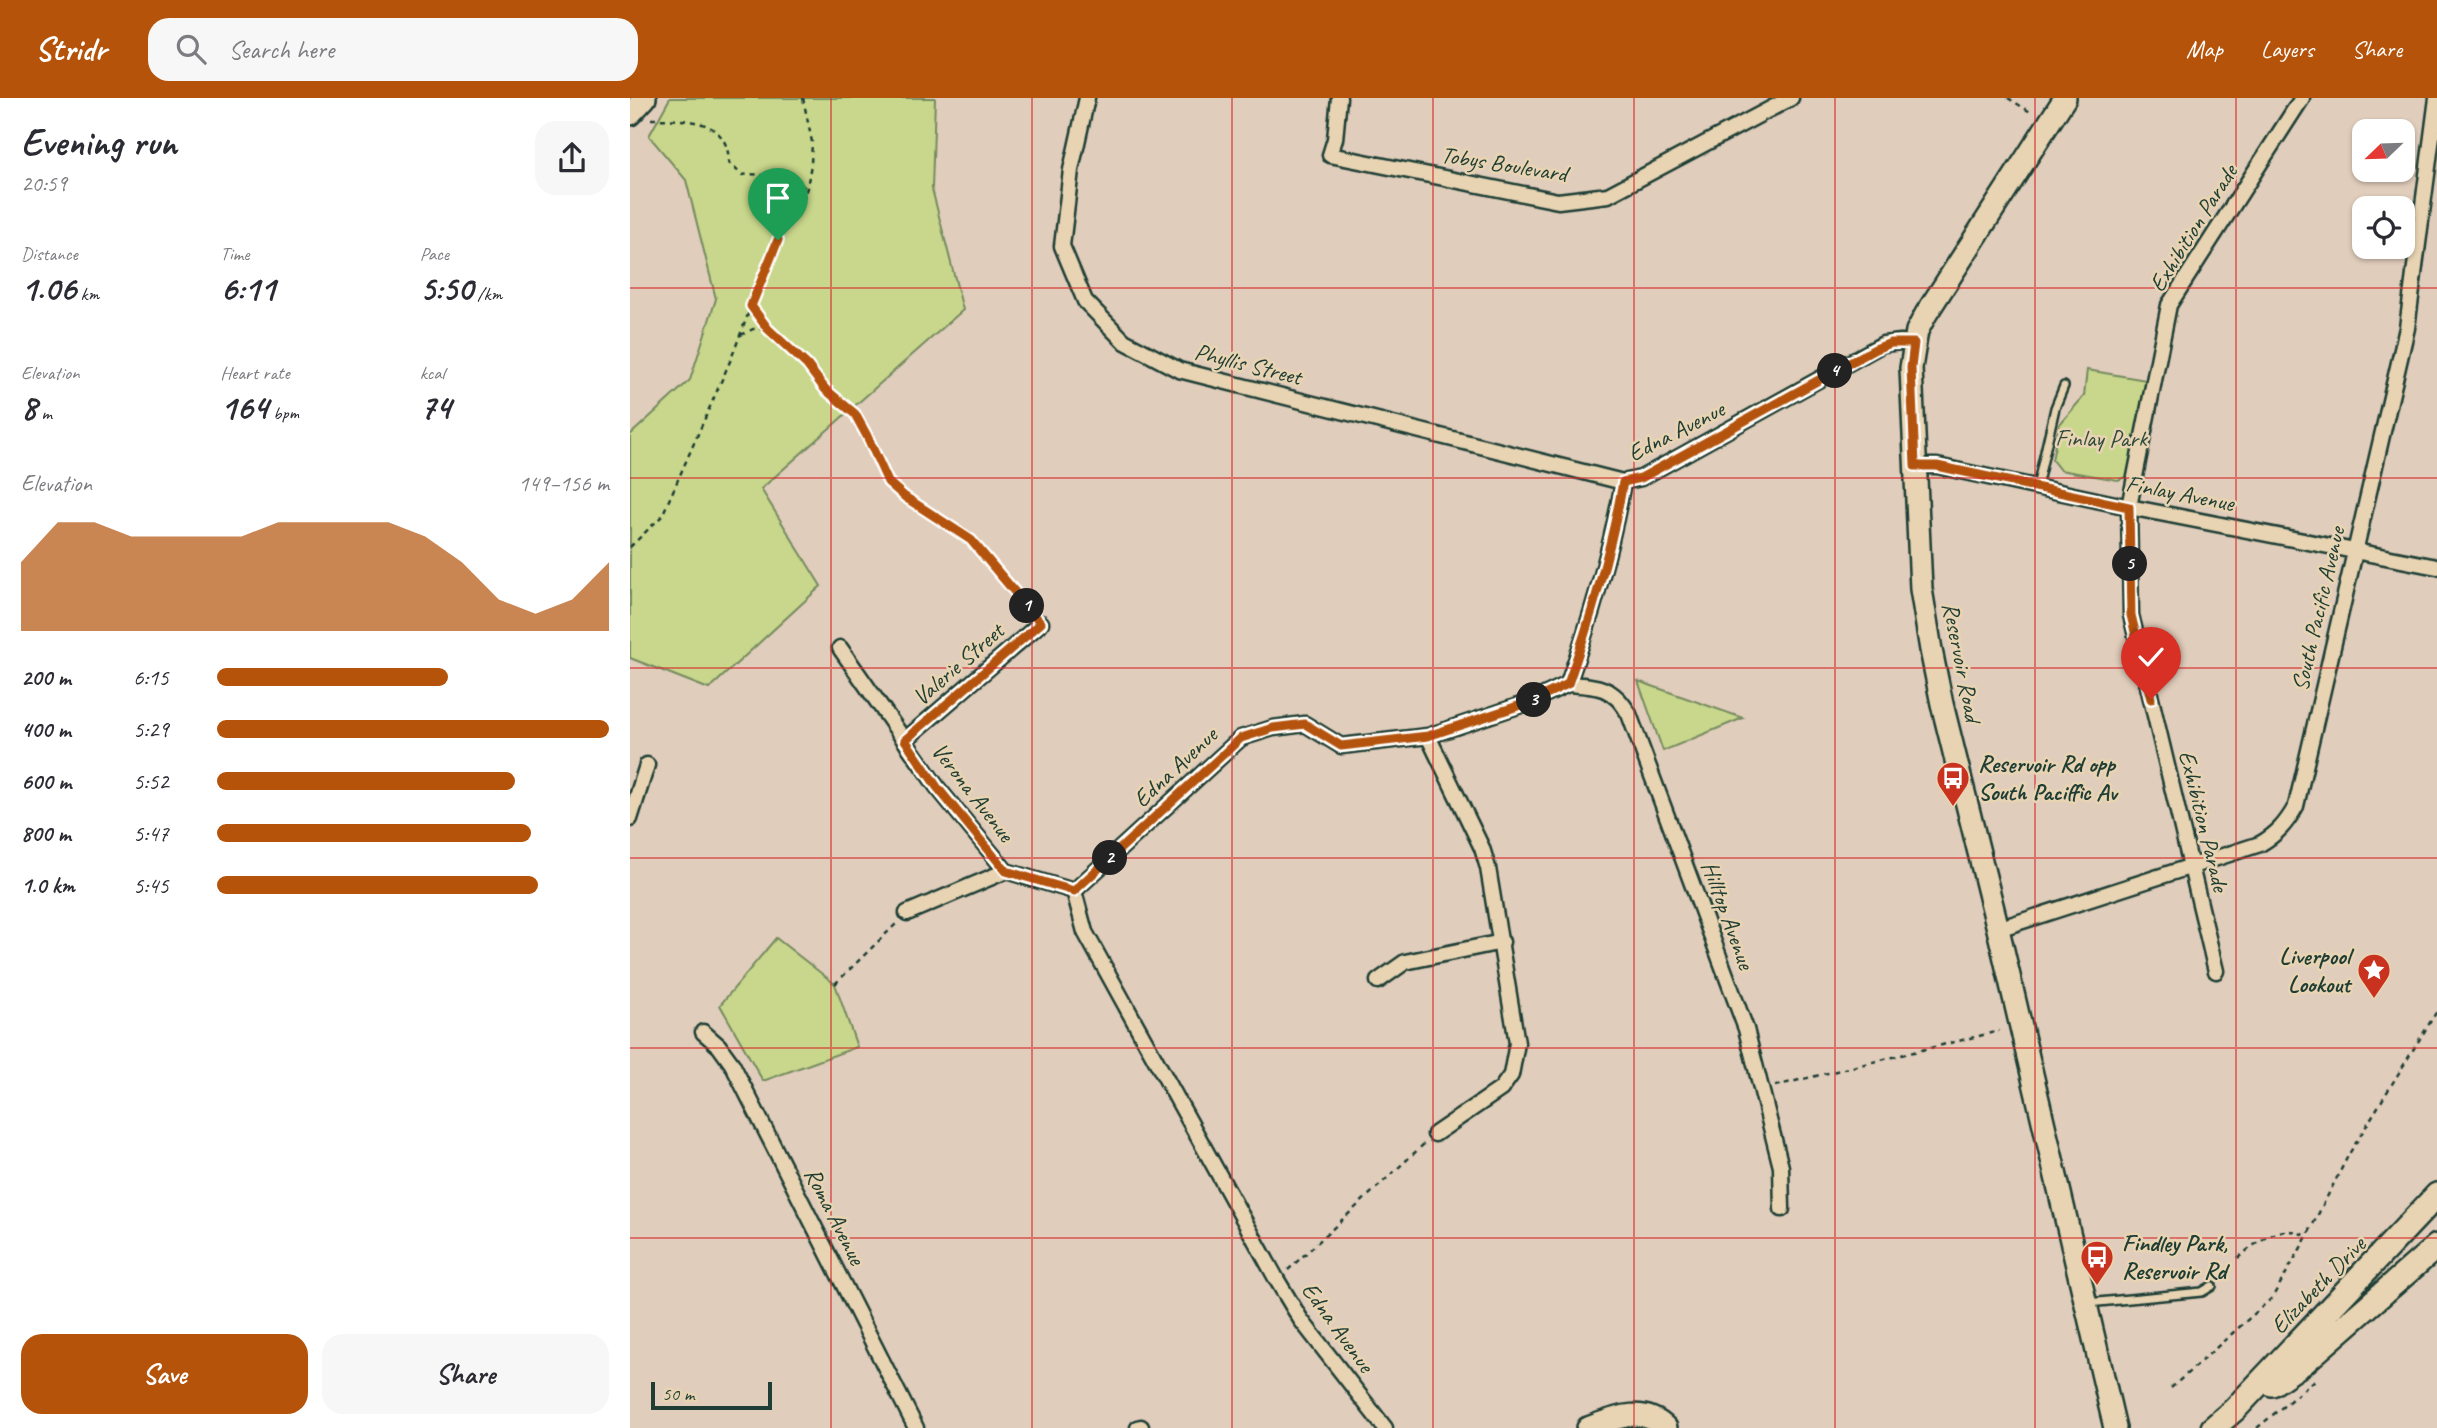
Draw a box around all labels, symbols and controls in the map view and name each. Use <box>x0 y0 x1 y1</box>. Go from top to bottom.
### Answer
search box <box>148 18 638 81</box>
text: Stridr <box>35 28 106 70</box>
icon: search <box>172 30 210 68</box>
text: Search here <box>228 33 334 66</box>
text: Map <box>2186 34 2223 64</box>
text: Layers <box>2261 34 2314 64</box>
text: Share <box>2352 34 2402 64</box>
text: Evening run <box>21 119 177 166</box>
north arrow <box>2352 119 2415 182</box>
map controls <box>2352 119 2415 259</box>
button: share <box>535 121 609 195</box>
street label: Tobys Boulevard <box>1439 139 1573 189</box>
street label: Exhibition Parade <box>2142 157 2245 297</box>
pin <box>748 168 808 240</box>
text: 20:59 <box>21 169 67 198</box>
icon: arrive <box>759 179 797 217</box>
button: locate <box>2352 196 2415 259</box>
text: Distance <box>21 242 78 266</box>
text: Time <box>220 242 249 266</box>
text: Pace <box>420 242 449 266</box>
text: 1.06 <box>21 266 76 311</box>
text: 6:11 <box>220 266 275 311</box>
text: 5:50 <box>420 266 473 311</box>
text: km <box>76 282 99 306</box>
text: /km <box>473 282 502 306</box>
street label: Phyllis Street <box>1191 336 1307 392</box>
pin: 4 <box>1818 354 1852 388</box>
text: 4 <box>1830 358 1839 382</box>
text: Elevation <box>21 361 79 385</box>
text: Heart rate <box>220 361 290 385</box>
text: kcal <box>420 361 445 385</box>
text: 8 <box>21 385 37 430</box>
text: 164 <box>220 385 268 430</box>
text: 74 <box>420 385 451 430</box>
street label: Edna Avenue <box>1623 393 1731 468</box>
text: m <box>37 401 52 425</box>
text: bpm <box>268 401 299 425</box>
park label: Finlay Park <box>2055 423 2149 453</box>
street label: Finlay Avenue <box>2124 468 2239 519</box>
text: Elevation <box>21 469 92 498</box>
text: 149–156 m <box>518 469 609 498</box>
street label: South Pacific Avenue <box>2285 522 2352 694</box>
pin: 5 <box>2112 546 2148 582</box>
text: 5 <box>2125 551 2134 575</box>
pin: 1 <box>1010 588 1044 624</box>
text: 1 <box>1022 593 1031 617</box>
street label: Reservoir Road <box>1936 600 1989 728</box>
street label: Valerie Street <box>906 615 1011 712</box>
pin <box>2121 627 2181 699</box>
icon: check <box>2132 638 2170 676</box>
text: 200 m <box>21 663 71 692</box>
text: 6:15 <box>133 663 169 692</box>
pin: 3 <box>1516 682 1552 718</box>
text: 3 <box>1529 687 1538 711</box>
text: 400 m <box>21 715 71 744</box>
text: 5:29 <box>133 715 169 744</box>
street label: Edna Avenue <box>1127 719 1225 814</box>
street label: Verona Avenue <box>925 736 1022 849</box>
street label: Exhibition Parade <box>2172 747 2237 897</box>
place label: Reservoir Rd opp South Paciffic Av <box>1978 749 2119 807</box>
bus stop icon: Reservoir Rd opp South Paciffic Av <box>1934 759 1972 808</box>
text: 600 m <box>21 767 71 796</box>
text: 5:52 <box>133 767 169 796</box>
text: 800 m <box>21 819 71 848</box>
text: 5:47 <box>133 819 169 848</box>
pin: 2 <box>1092 840 1128 876</box>
text: 2 <box>1105 845 1114 869</box>
street label: Hilltop Avenue <box>1695 857 1762 975</box>
text: 1.0 km <box>21 871 75 900</box>
text: 5:45 <box>133 871 169 900</box>
place label: Liverpool Lookout <box>2279 941 2355 999</box>
place icon: Liverpool Lookout <box>2355 951 2393 1000</box>
street label: Roma Avenue <box>798 1162 873 1272</box>
place label: Findley Park, Reservoir Rd <box>2122 1228 2230 1286</box>
street label: Elizabeth Drive <box>2264 1228 2373 1340</box>
bus stop icon: Findley Park, Reservoir Rd <box>2078 1238 2116 1287</box>
street label: Edna Avenue <box>1295 1276 1382 1380</box>
button: Save <box>21 1334 308 1414</box>
button: Share <box>322 1334 609 1414</box>
scale bar <box>651 1379 772 1411</box>
text: 50 m <box>662 1382 694 1406</box>

